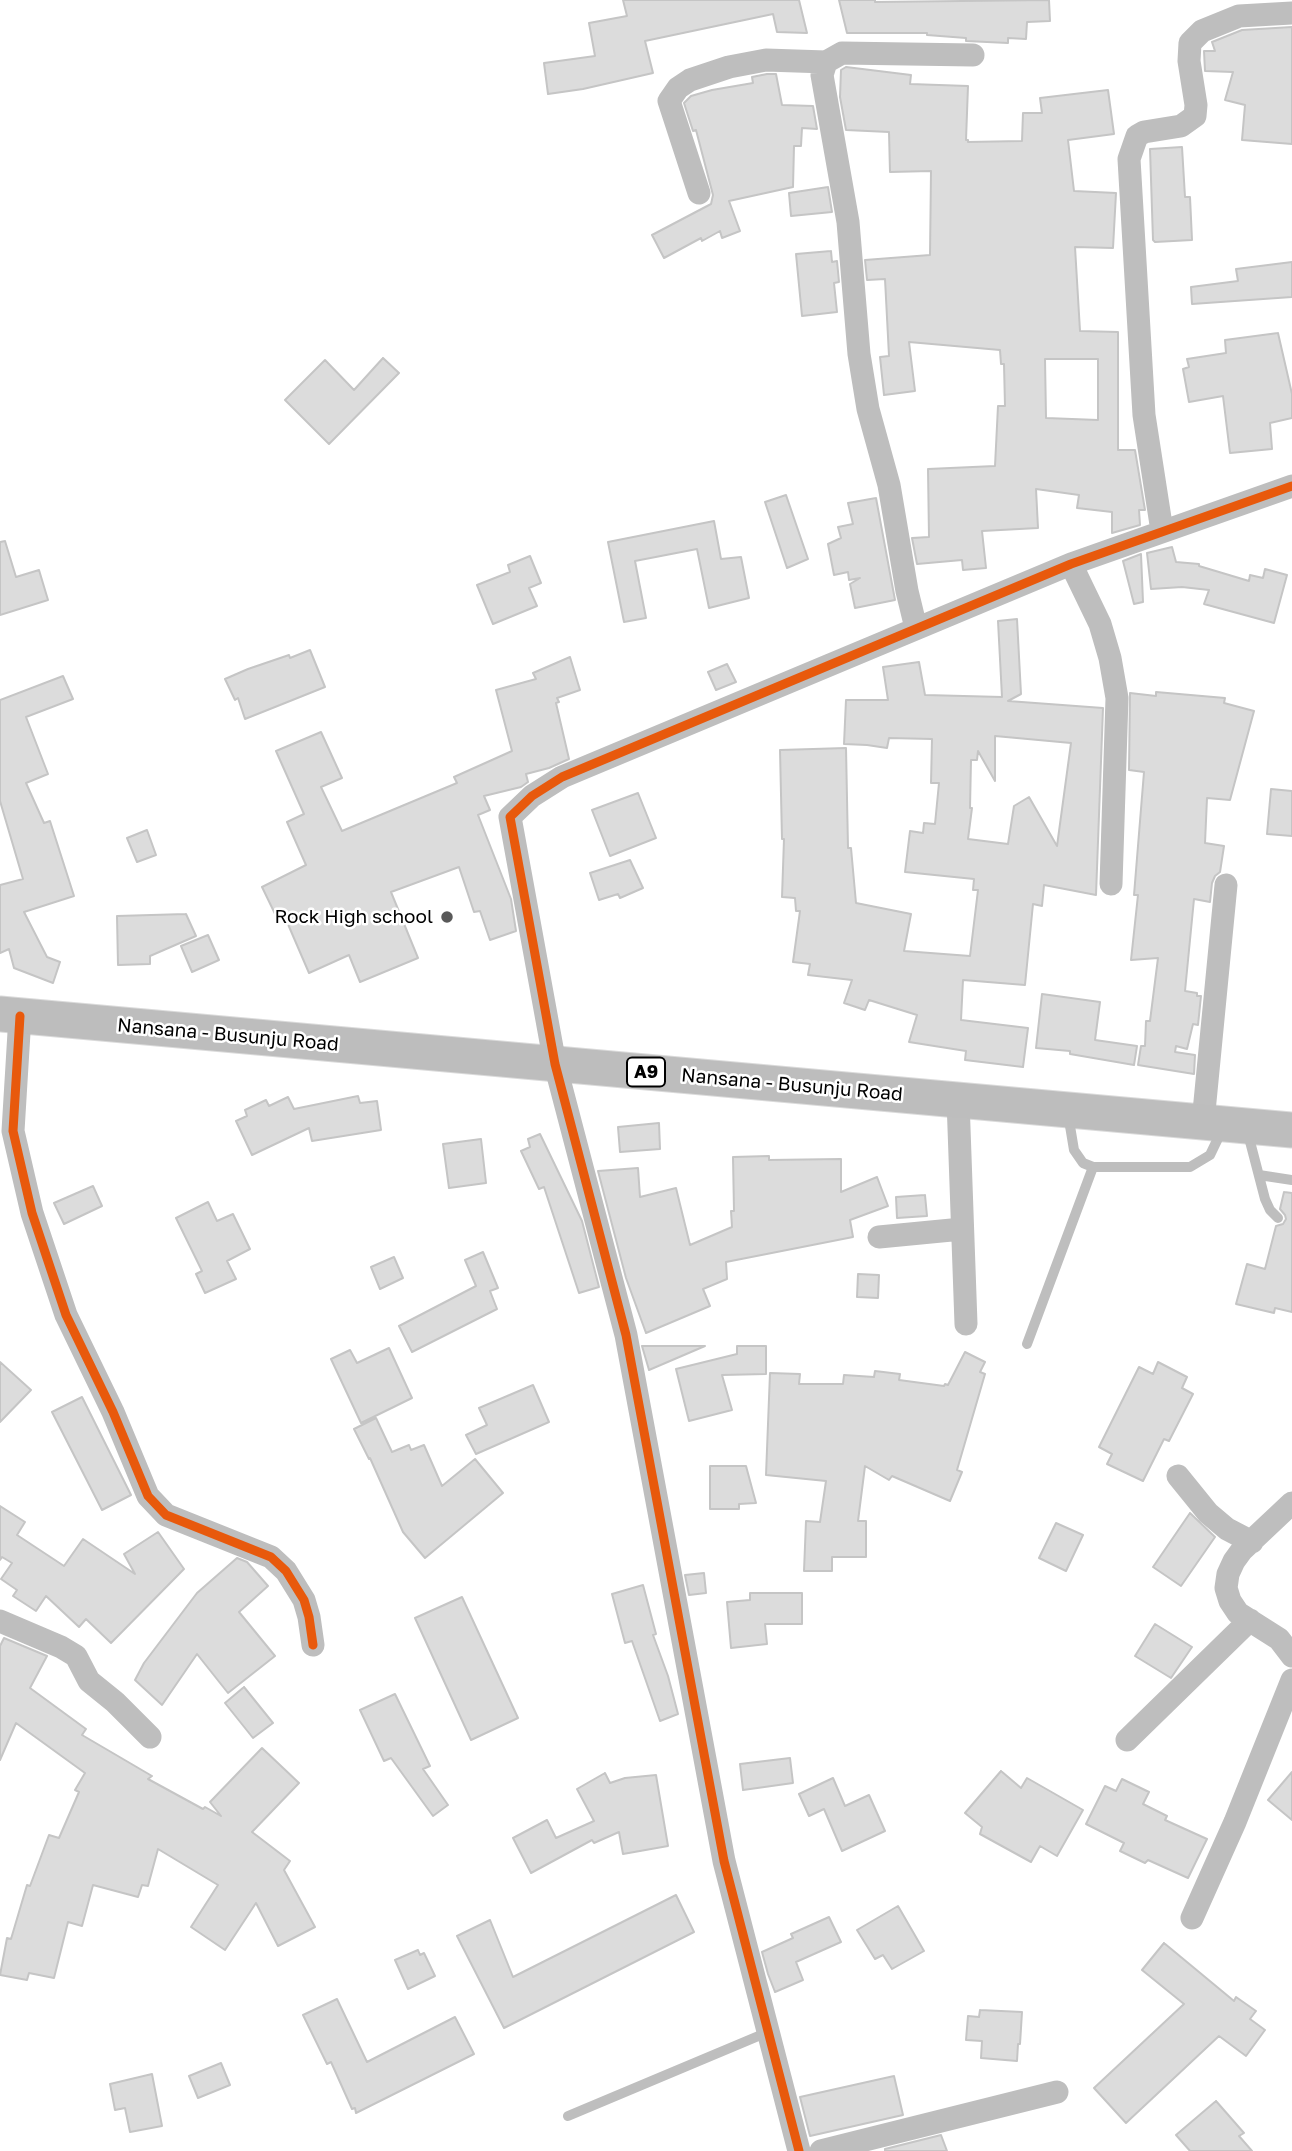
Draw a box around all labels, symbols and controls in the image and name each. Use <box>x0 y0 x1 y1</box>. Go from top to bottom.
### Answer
place label: Rock High school <box>274 906 433 928</box>
marker: Rock High school <box>439 909 455 925</box>
street label: Nansana - Busunju Road <box>116 1014 340 1056</box>
road number: A9 <box>627 1058 665 1086</box>
street label: Nansana - Busunju Road <box>680 1064 904 1106</box>

